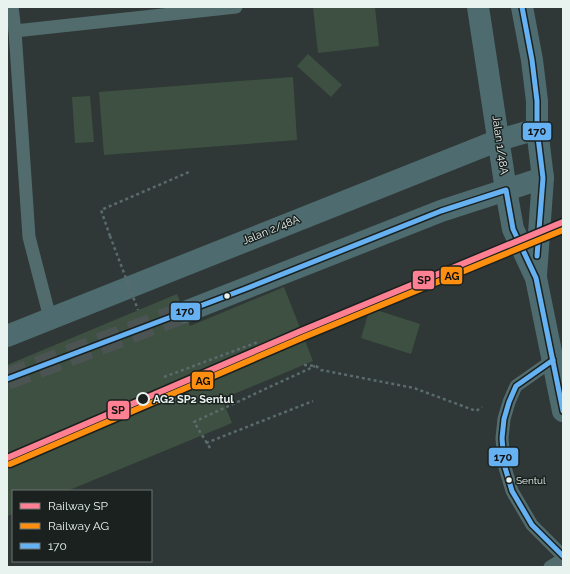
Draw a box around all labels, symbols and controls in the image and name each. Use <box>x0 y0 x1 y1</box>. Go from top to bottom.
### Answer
street label: Jalan 1/48A <box>489 115 511 176</box>
line badge: 170 <box>522 122 552 141</box>
text: 170 <box>528 125 546 138</box>
street label: Jalan 2/48A <box>240 212 302 247</box>
line badge: AG <box>440 266 463 285</box>
line badge: SP <box>412 270 435 290</box>
text: AG <box>444 270 460 283</box>
text: SP <box>417 274 431 287</box>
unlabelled marker <box>222 291 232 301</box>
line badge: 170 <box>170 302 201 321</box>
text: 170 <box>176 305 194 318</box>
line badge: AG <box>191 371 214 390</box>
text: AG <box>195 375 211 388</box>
marker: AG2 SP2 Sentul <box>136 392 150 406</box>
place label: AG2 SP2 Sentul <box>153 393 234 406</box>
line badge: SP <box>107 400 130 420</box>
text: SP <box>111 404 125 417</box>
line badge: 170 <box>488 447 519 467</box>
text: 170 <box>494 451 512 464</box>
marker: Sentul <box>504 475 514 485</box>
place label: Sentul <box>516 475 546 486</box>
legend <box>12 490 152 562</box>
text: Railway SP <box>48 499 108 513</box>
text: Railway AG <box>48 519 109 533</box>
text: 170 <box>48 539 67 553</box>

